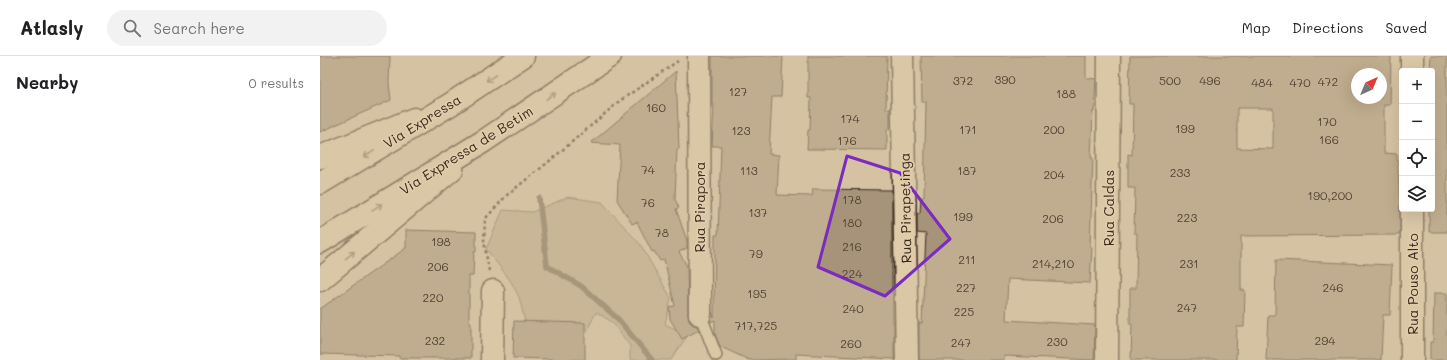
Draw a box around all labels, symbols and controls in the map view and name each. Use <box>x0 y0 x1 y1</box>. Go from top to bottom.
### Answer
search box <box>107 10 387 46</box>
text: Atlasly <box>20 15 83 40</box>
icon: search <box>121 17 143 39</box>
text: Search here <box>153 18 245 38</box>
text: Map <box>1242 18 1270 37</box>
text: Directions <box>1292 18 1363 37</box>
text: Saved <box>1385 18 1427 37</box>
north arrow <box>1351 68 1387 104</box>
map controls <box>1399 68 1435 212</box>
button: + <box>1399 68 1435 104</box>
text: Nearby <box>16 71 78 93</box>
house number: 390 <box>994 71 1016 87</box>
house number: 372 <box>953 72 973 88</box>
house number: 500 <box>1159 72 1181 88</box>
house number: 496 <box>1199 72 1221 88</box>
one-way arrow <box>485 73 496 82</box>
house number: 472 <box>1318 73 1338 89</box>
text: 0 results <box>249 74 304 91</box>
house number: 484 <box>1251 74 1273 90</box>
house number: 470 <box>1289 74 1311 90</box>
house number: 127 <box>729 83 748 99</box>
house number: 188 <box>1056 85 1076 101</box>
street label: Via Expressa <box>380 90 464 152</box>
one-way arrow <box>545 92 556 100</box>
house number: 160 <box>646 99 667 115</box>
street label: Via Expressa de Betim <box>396 101 536 199</box>
button: − <box>1399 104 1435 140</box>
house number: 174 <box>840 110 860 126</box>
house number: 170 <box>1317 113 1337 129</box>
house number: 199 <box>1175 120 1195 136</box>
house number: 171 <box>959 121 977 137</box>
house number: 200 <box>1043 121 1065 137</box>
house number: 123 <box>731 122 751 138</box>
house number: 166 <box>1319 131 1339 147</box>
house number: 176 <box>837 132 857 148</box>
button: locate <box>1399 140 1435 176</box>
one-way arrow <box>363 150 375 158</box>
street label: Rua Pirapetinga <box>895 152 915 264</box>
house number: 74 <box>641 161 655 177</box>
street label: Rua Pirapora <box>690 161 709 253</box>
house number: 113 <box>740 162 758 178</box>
house number: 187 <box>957 162 977 178</box>
house number: 233 <box>1170 164 1190 180</box>
house number: 204 <box>1043 166 1065 182</box>
street label: Rua Caldas <box>1099 170 1118 246</box>
button: layers <box>1399 176 1435 212</box>
house number: 190,200 <box>1308 187 1353 203</box>
house number: 178 <box>842 191 862 207</box>
house number: 76 <box>641 194 655 210</box>
one-way arrow <box>371 202 383 210</box>
house number: 137 <box>748 204 768 220</box>
house number: 199 <box>953 208 973 224</box>
house number: 223 <box>1177 209 1197 225</box>
house number: 206 <box>1042 210 1064 226</box>
house number: 180 <box>842 214 863 230</box>
house number: 78 <box>655 224 669 240</box>
house number: 198 <box>431 233 451 249</box>
street label: Rua Pouso Alto <box>1403 233 1422 335</box>
house number: 216 <box>842 238 862 254</box>
house number: 79 <box>749 245 763 261</box>
one-way arrow <box>344 251 355 260</box>
house number: 211 <box>958 251 976 267</box>
house number: 214,210 <box>1032 255 1075 271</box>
house number: 231 <box>1179 255 1199 271</box>
house number: 206 <box>427 258 449 274</box>
house number: 224 <box>842 265 862 281</box>
house number: 227 <box>956 279 976 295</box>
house number: 246 <box>1323 279 1343 295</box>
house number: 195 <box>747 285 767 301</box>
house number: 220 <box>423 289 444 305</box>
house number: 247 <box>1177 299 1198 315</box>
house number: 240 <box>842 300 864 316</box>
house number: 225 <box>954 303 974 319</box>
house number: 717,725 <box>735 317 777 333</box>
house number: 232 <box>425 332 445 348</box>
house number: 294 <box>1315 332 1335 348</box>
house number: 230 <box>1046 333 1068 349</box>
house number: 247 <box>951 334 972 350</box>
house number: 260 <box>840 335 862 351</box>

